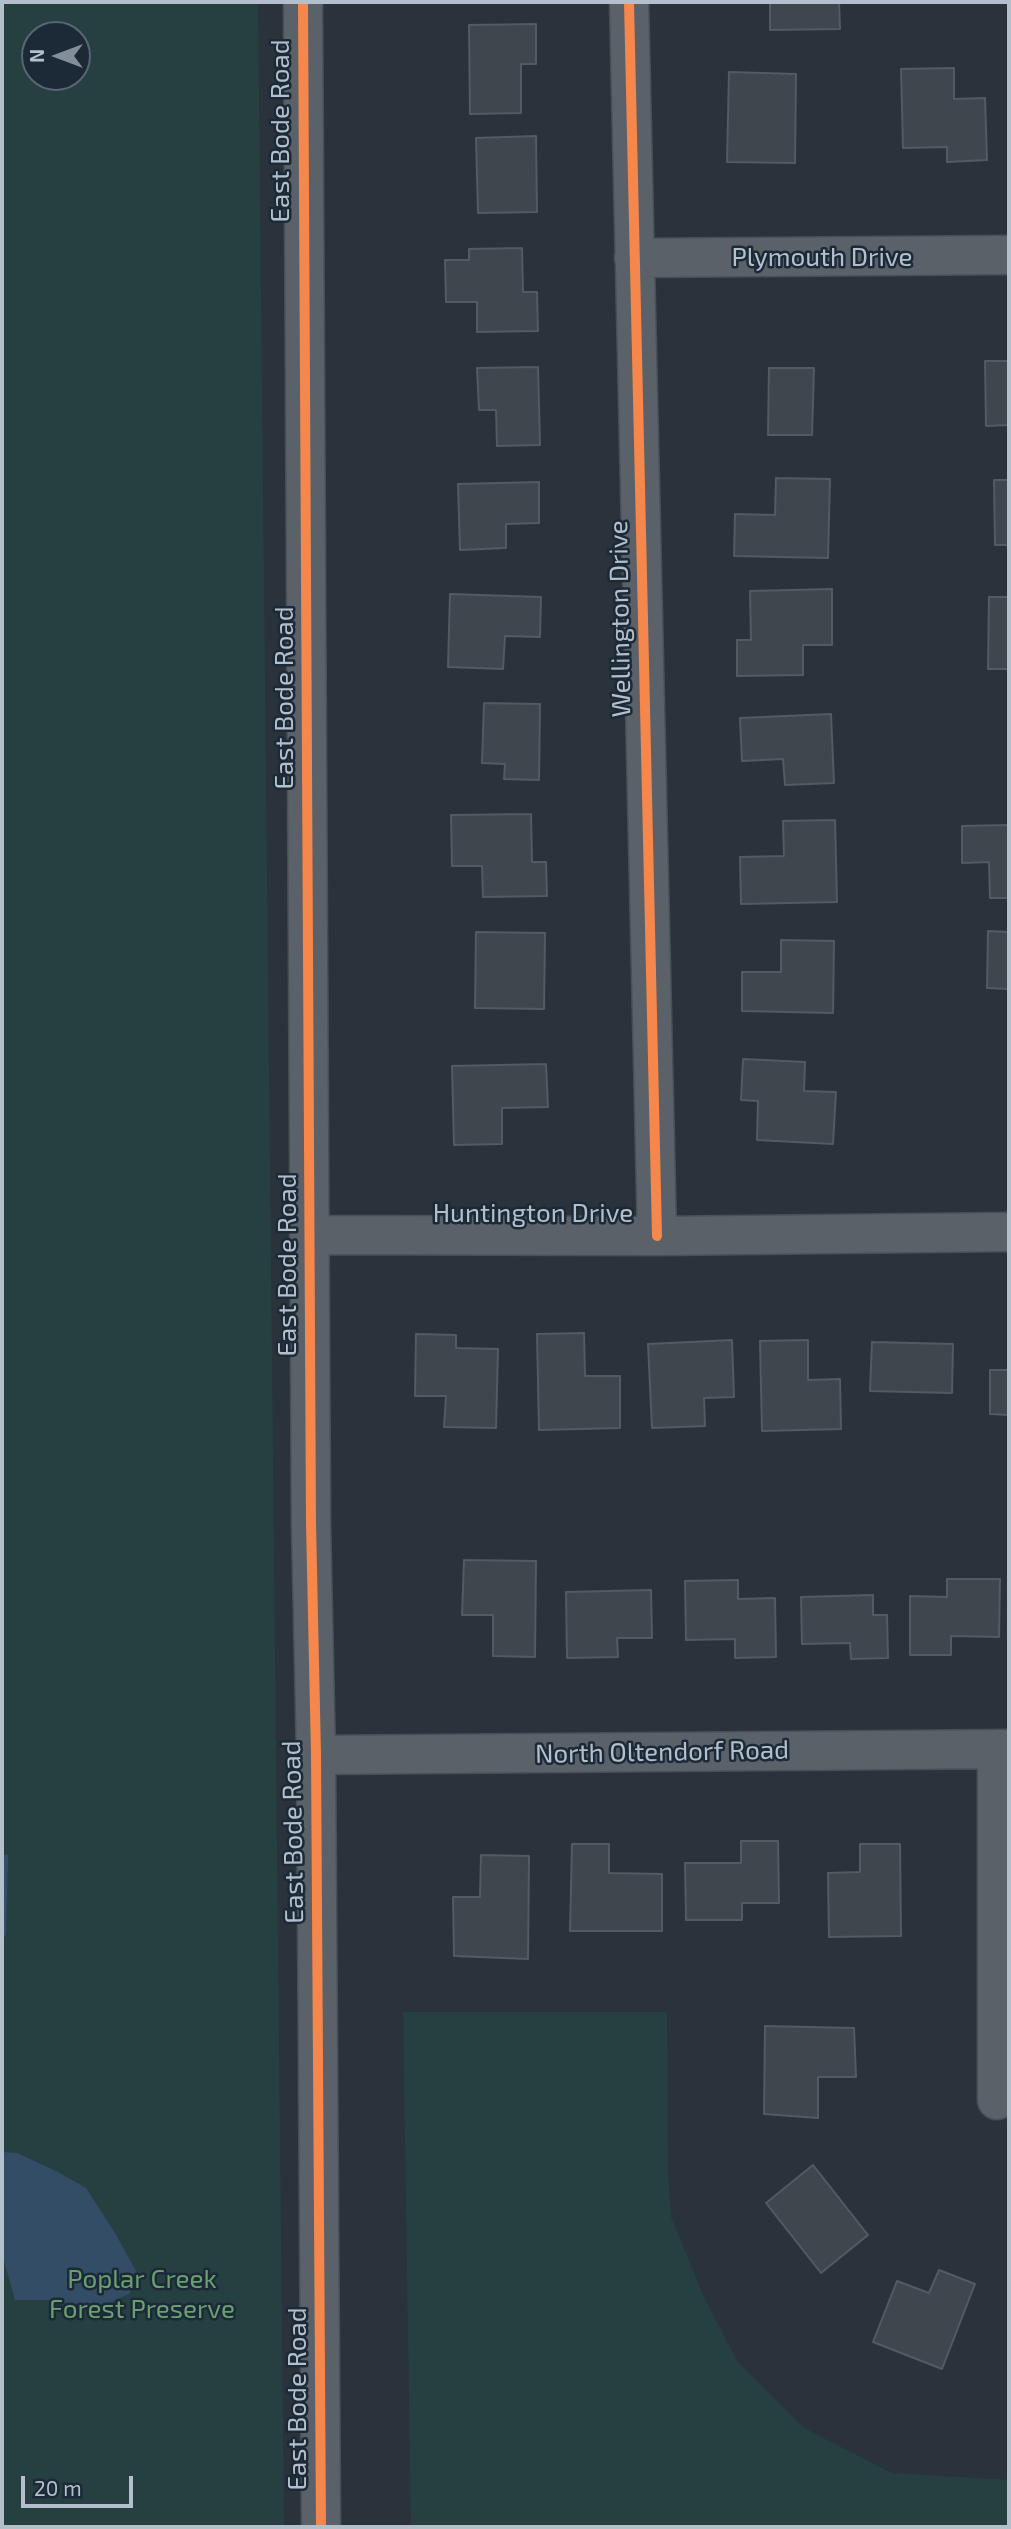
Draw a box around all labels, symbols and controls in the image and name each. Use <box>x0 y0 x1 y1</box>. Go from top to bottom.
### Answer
north arrow <box>21 21 91 91</box>
street label: East Bode Road <box>264 39 296 223</box>
text: N <box>25 49 48 63</box>
street label: Plymouth Drive <box>731 241 913 273</box>
street label: Wellington Drive <box>603 520 637 718</box>
street label: East Bode Road <box>268 606 300 790</box>
street label: East Bode Road <box>271 1173 303 1357</box>
street label: Huntington Drive <box>433 1197 633 1229</box>
street label: North Oltendorf Road <box>535 1734 789 1770</box>
street label: East Bode Road <box>276 1740 310 1924</box>
park label: Poplar Creek Forest Preserve <box>49 2263 235 2324</box>
street label: East Bode Road <box>281 2307 313 2491</box>
scale bar <box>24 2462 136 2506</box>
text: 20 m <box>34 2475 82 2500</box>

